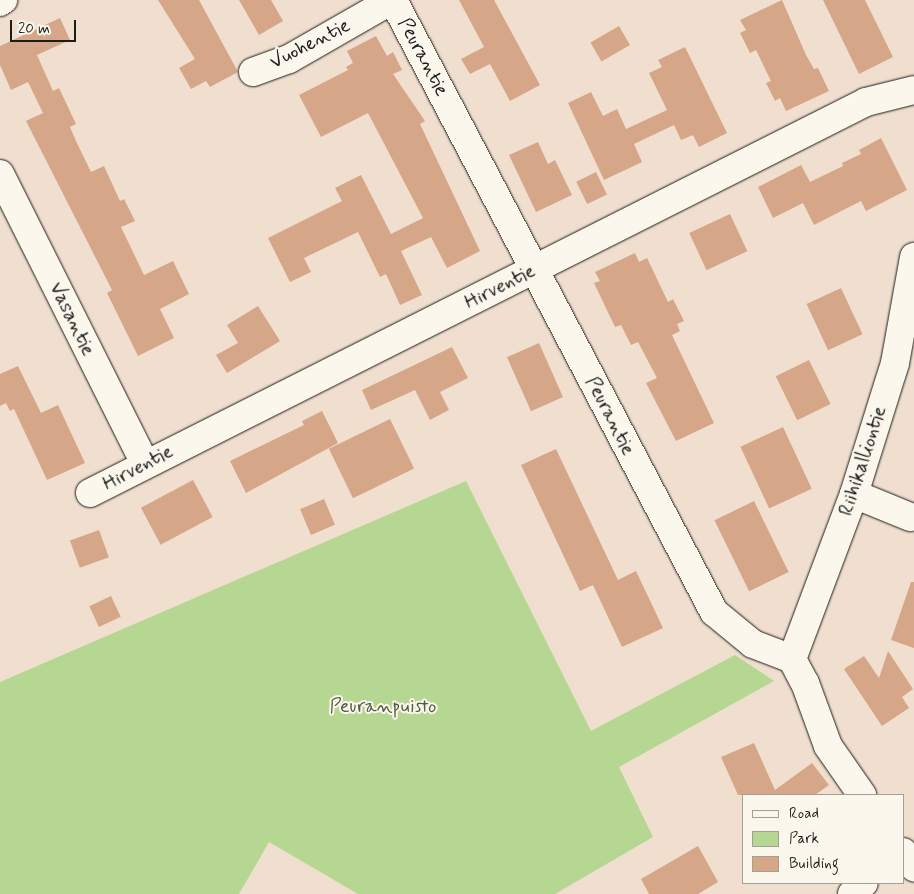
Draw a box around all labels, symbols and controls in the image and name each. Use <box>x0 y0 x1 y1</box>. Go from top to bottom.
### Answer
scale bar <box>12 10 79 42</box>
street label: Vuohentie <box>266 14 354 74</box>
street label: Peurantie <box>392 14 454 100</box>
text: 20 m <box>18 19 50 39</box>
street label: Hirventie <box>461 259 539 315</box>
street label: Vasantie <box>44 278 100 360</box>
street label: Peurantie <box>580 373 640 459</box>
street label: Riihikalliontie <box>834 403 892 519</box>
street label: Hirventie <box>99 440 177 496</box>
park label: Peuranpuisto <box>330 694 436 718</box>
legend <box>742 794 904 884</box>
text: Road <box>789 804 819 824</box>
text: Park <box>789 829 819 849</box>
text: Building <box>789 854 839 874</box>

